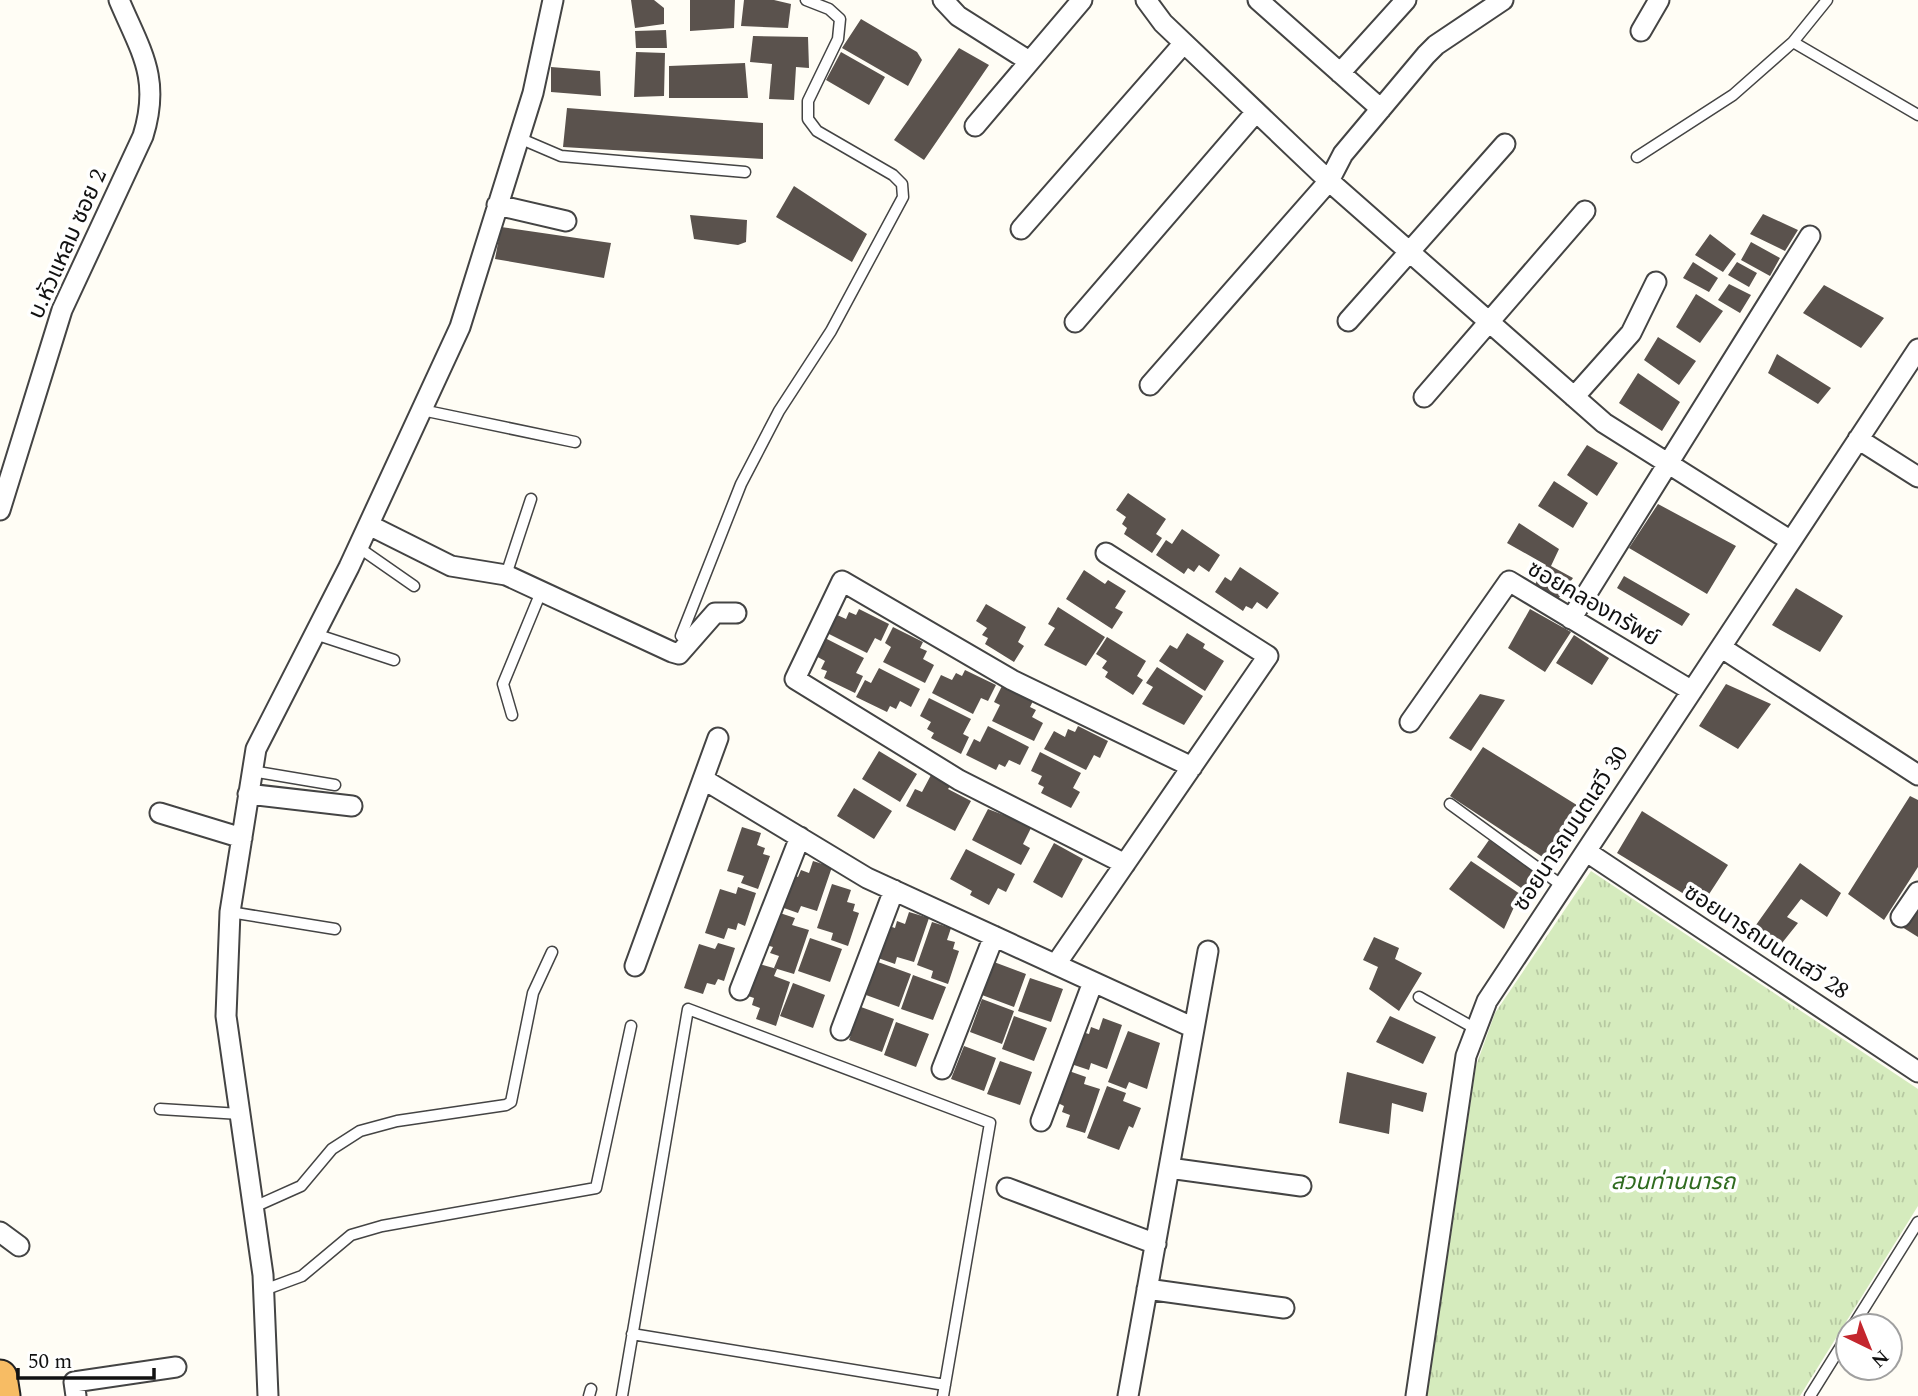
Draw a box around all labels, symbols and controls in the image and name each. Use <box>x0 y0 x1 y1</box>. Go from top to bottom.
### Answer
street label: บ.หัวแหลม ซอย 2 <box>19 163 117 325</box>
street label: ซอยคลองทรัพย์ <box>1520 552 1666 656</box>
street label: ซอยนารถมนตเสวี 30 <box>1504 739 1638 919</box>
street label: ซอยนารถมนตเสวี 28 <box>1676 875 1856 1009</box>
park label: สวนท่านนารถ <box>1611 1165 1736 1200</box>
north arrow <box>1834 1312 1904 1382</box>
scale bar <box>18 1336 154 1380</box>
text: N <box>1864 1342 1895 1374</box>
text: 50 m <box>28 1346 72 1378</box>

